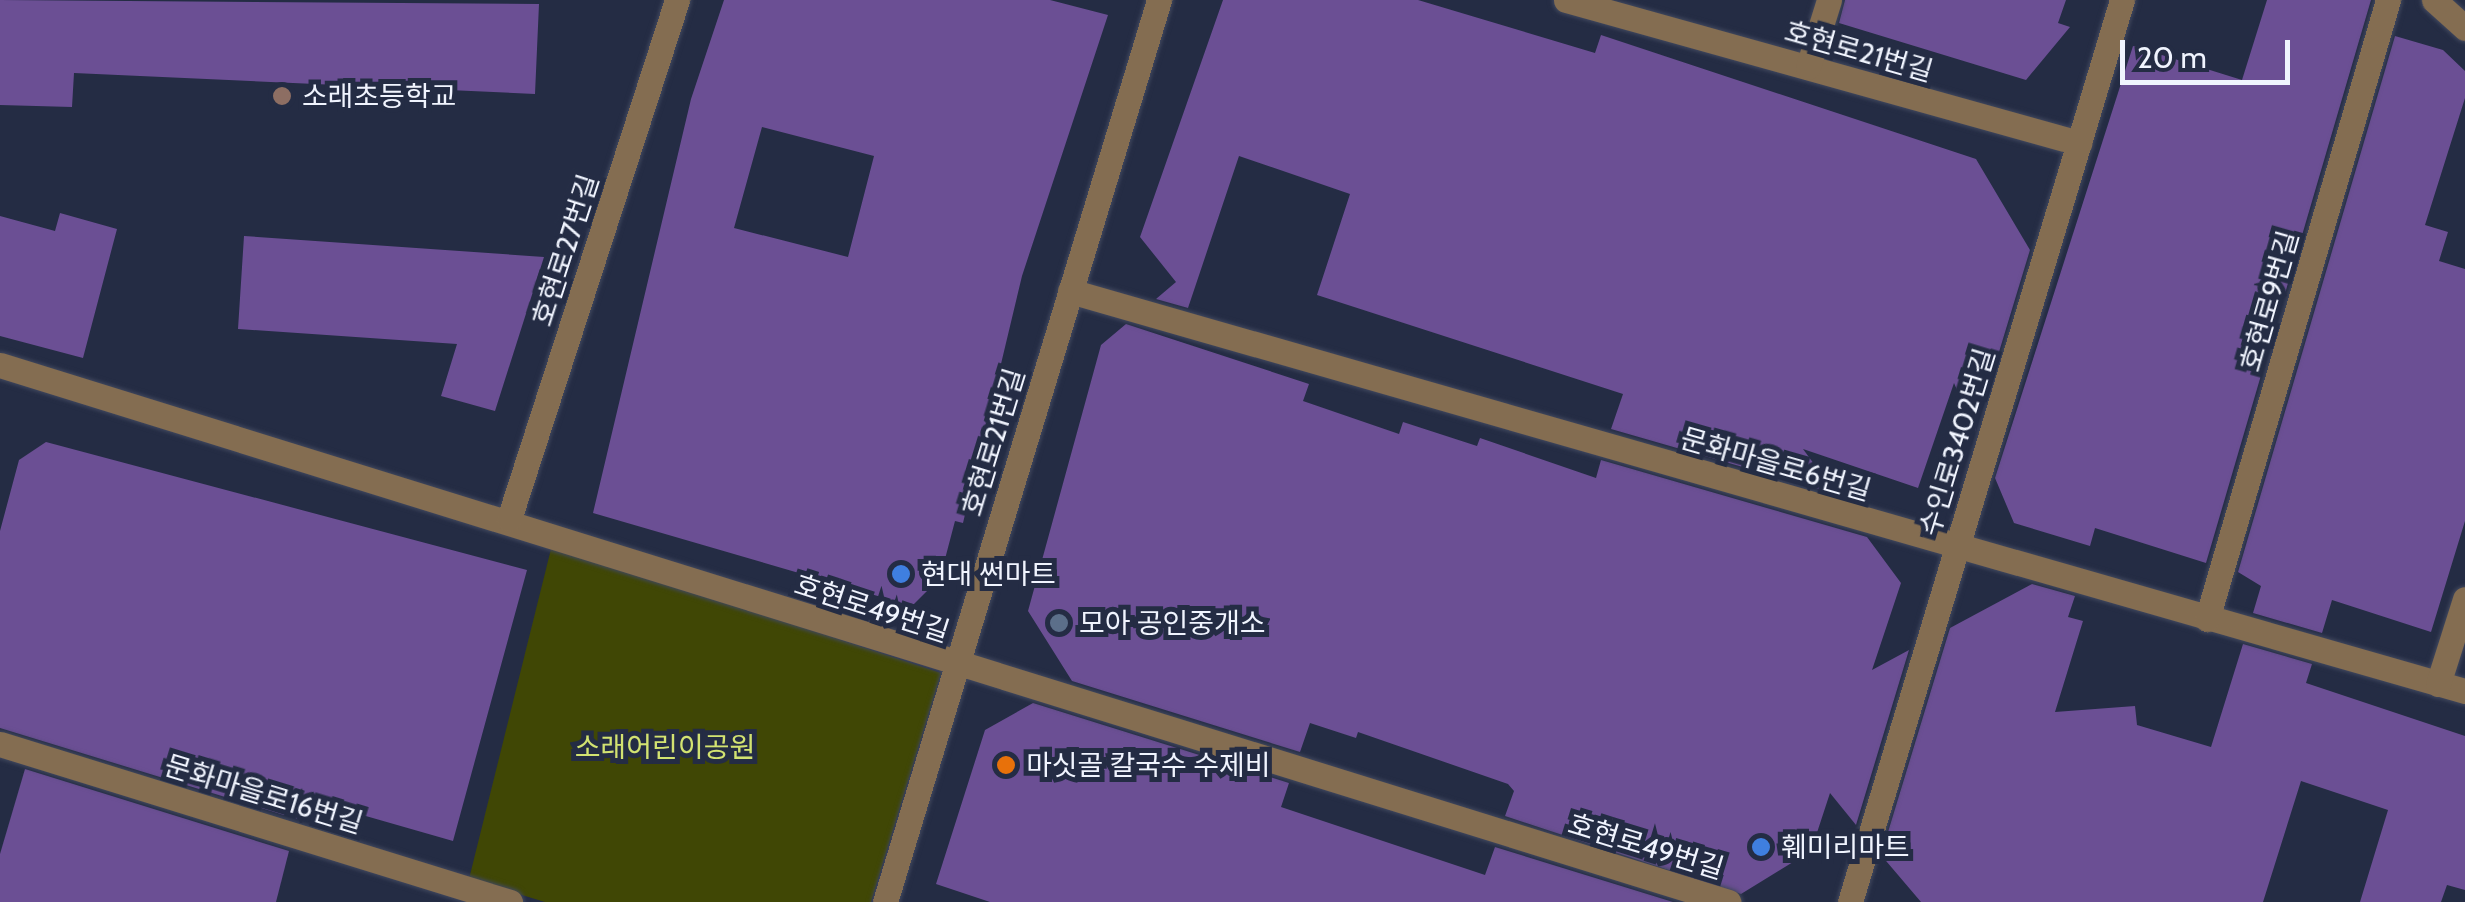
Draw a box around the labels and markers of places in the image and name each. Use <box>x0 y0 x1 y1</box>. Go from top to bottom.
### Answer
place label: 소래초등학교 <box>302 79 457 113</box>
marker: 소래초등학교 <box>271 85 293 107</box>
place label: 현대 썬마트 <box>921 557 1056 591</box>
marker: 현대 썬마트 <box>890 563 912 585</box>
place label: 모아 공인중개소 <box>1079 606 1266 640</box>
marker: 모아 공인중개소 <box>1048 612 1070 634</box>
place label: 마싯골 칼국수 수제비 <box>1026 748 1270 782</box>
marker: 마싯골 칼국수 수제비 <box>995 754 1017 776</box>
place label: 훼미리마트 <box>1781 830 1910 864</box>
marker: 훼미리마트 <box>1750 836 1772 858</box>

